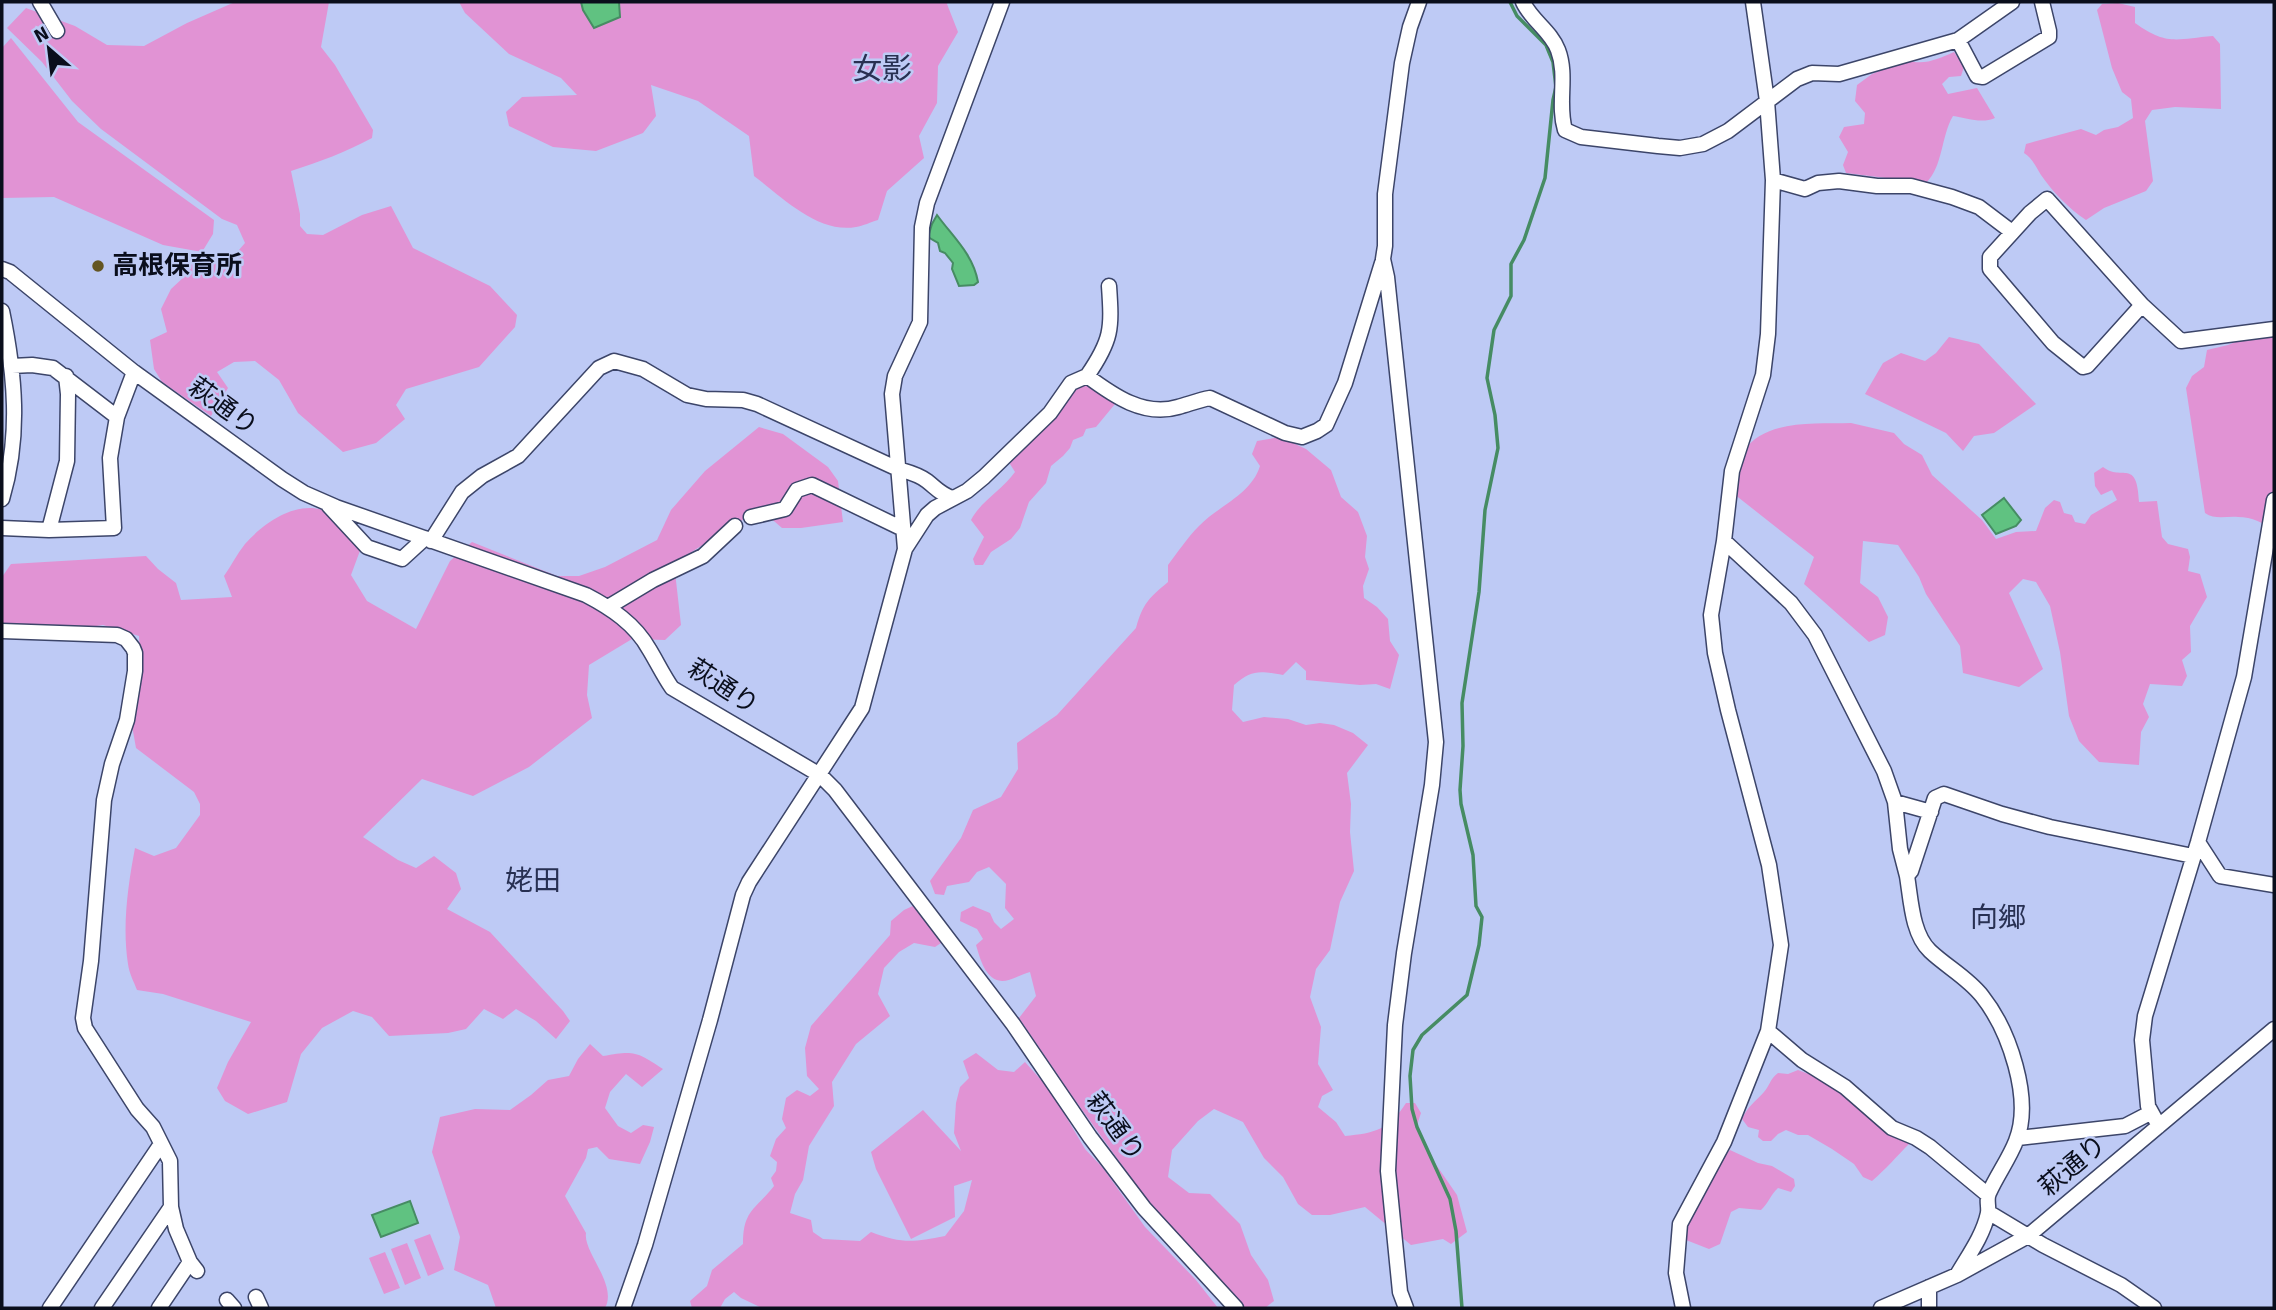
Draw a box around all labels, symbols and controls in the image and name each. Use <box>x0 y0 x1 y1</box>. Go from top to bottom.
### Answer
north arrow <box>14 14 84 84</box>
text: N <box>30 21 53 49</box>
district label: 女影 <box>852 51 912 88</box>
place label: 高根保育所 <box>112 250 242 282</box>
marker: 高根保育所 <box>90 258 106 274</box>
street label: 萩通り <box>182 371 264 443</box>
street label: 萩通り <box>682 652 764 722</box>
district label: 姥田 <box>505 864 561 898</box>
district label: 向郷 <box>1970 901 2026 935</box>
street label: 萩通り <box>1079 1086 1151 1168</box>
street label: 萩通り <box>2033 1129 2113 1203</box>

